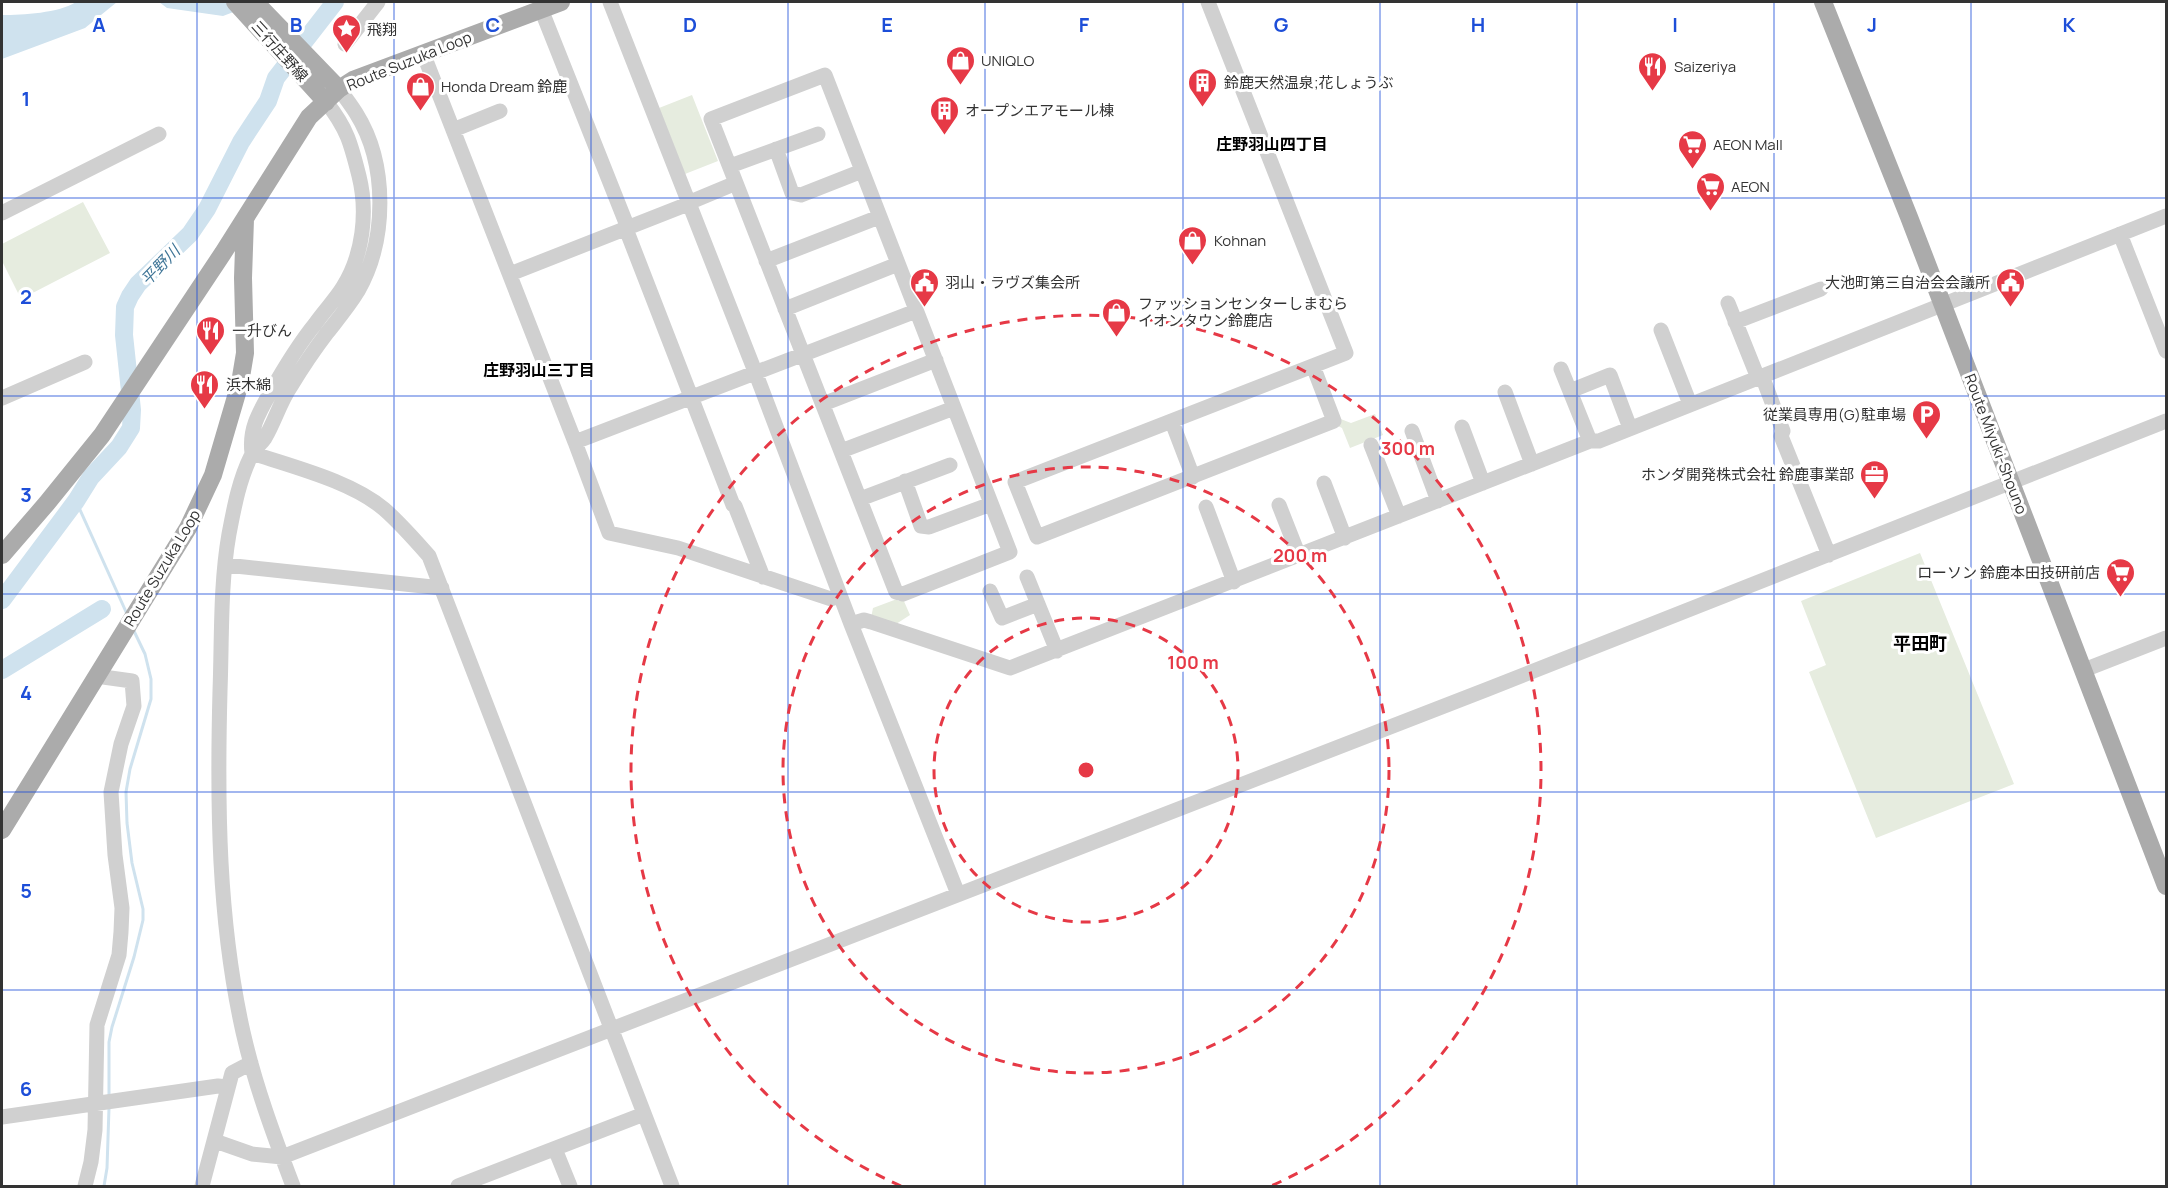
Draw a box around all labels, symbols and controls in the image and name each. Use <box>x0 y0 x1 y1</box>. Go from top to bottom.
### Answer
text: A <box>92 11 106 38</box>
text: B <box>290 11 303 38</box>
text: C <box>486 11 500 38</box>
text: D <box>683 11 697 38</box>
text: E <box>881 11 893 38</box>
text: F <box>1079 11 1090 38</box>
text: G <box>1274 11 1289 38</box>
text: H <box>1471 11 1485 38</box>
text: I <box>1672 11 1678 38</box>
text: J <box>1867 11 1877 38</box>
text: K <box>2063 11 2076 38</box>
place icon: 飛翔 <box>330 13 362 55</box>
street label: 三行庄野線 <box>247 16 313 86</box>
place label: 飛翔 <box>367 19 397 40</box>
street label: Route Suzuka Loop <box>344 26 475 96</box>
shop icon: UNIQLO <box>944 44 976 86</box>
place label: UNIQLO <box>981 50 1035 71</box>
restaurant icon: Saizeriya <box>1637 50 1669 92</box>
place label: Saizeriya <box>1674 56 1736 77</box>
building icon: 鈴鹿天然温泉;花しょうぶ <box>1187 66 1219 108</box>
shop icon: Honda Dream 鈴鹿 <box>404 70 436 112</box>
place label: 鈴鹿天然温泉;花しょうぶ <box>1224 72 1394 93</box>
place label: Honda Dream 鈴鹿 <box>441 76 567 97</box>
text: 1 <box>22 85 30 112</box>
building icon: オープンエアモール棟 <box>928 94 960 136</box>
place label: オープンエアモール棟 <box>965 100 1114 121</box>
supermarket icon: AEON Mall <box>1676 128 1708 170</box>
district label: 庄野羽山四丁目 <box>1216 133 1328 155</box>
place label: AEON Mall <box>1713 134 1783 155</box>
supermarket icon: AEON <box>1694 170 1726 212</box>
place label: AEON <box>1731 176 1770 197</box>
shop icon: Kohnan <box>1177 224 1209 266</box>
place label: Kohnan <box>1214 230 1266 251</box>
water label: 平野川 <box>135 239 186 290</box>
public building icon: 羽山・ラヴズ集会所 <box>908 266 940 308</box>
public building icon: 大池町第三自治会会議所 <box>1995 266 2027 308</box>
place label: 羽山・ラヴズ集会所 <box>945 272 1080 293</box>
place label: 大池町第三自治会会議所 <box>1825 272 1990 293</box>
text: 2 <box>20 283 32 310</box>
place label: ファッションセンターしまむら イオンタウン鈴鹿店 <box>1138 293 1348 331</box>
shop icon: ファッションセンターしまむら イオンタウン鈴鹿店 <box>1101 296 1133 338</box>
restaurant icon: 一升びん <box>195 314 227 356</box>
place label: 一升びん <box>232 320 292 341</box>
district label: 庄野羽山三丁目 <box>483 359 595 381</box>
restaurant icon: 浜木綿 <box>189 368 221 410</box>
street label: Route Miyuki-Shouno <box>1960 371 2032 517</box>
place label: 浜木綿 <box>226 374 271 395</box>
parking icon: 従業員専用(G)駐車場 <box>1911 398 1943 440</box>
place label: 従業員専用(G)駐車場 <box>1763 404 1906 425</box>
text: 300 m <box>1381 436 1435 460</box>
office icon: ホンダ開発株式会社 鈴鹿事業部 <box>1859 458 1891 500</box>
place label: ホンダ開発株式会社 鈴鹿事業部 <box>1641 464 1854 485</box>
text: 3 <box>20 481 32 508</box>
street label: Route Suzuka Loop <box>119 506 205 630</box>
text: 200 m <box>1273 543 1327 567</box>
supermarket icon: ローソン 鈴鹿本田技研前店 <box>2105 556 2137 598</box>
place label: ローソン 鈴鹿本田技研前店 <box>1917 562 2100 583</box>
district label: 平田町 <box>1893 631 1947 655</box>
text: 100 m <box>1167 650 1219 674</box>
text: 4 <box>20 679 32 706</box>
centre of rings <box>1076 760 1096 780</box>
text: 5 <box>20 877 32 904</box>
text: 6 <box>20 1075 32 1102</box>

